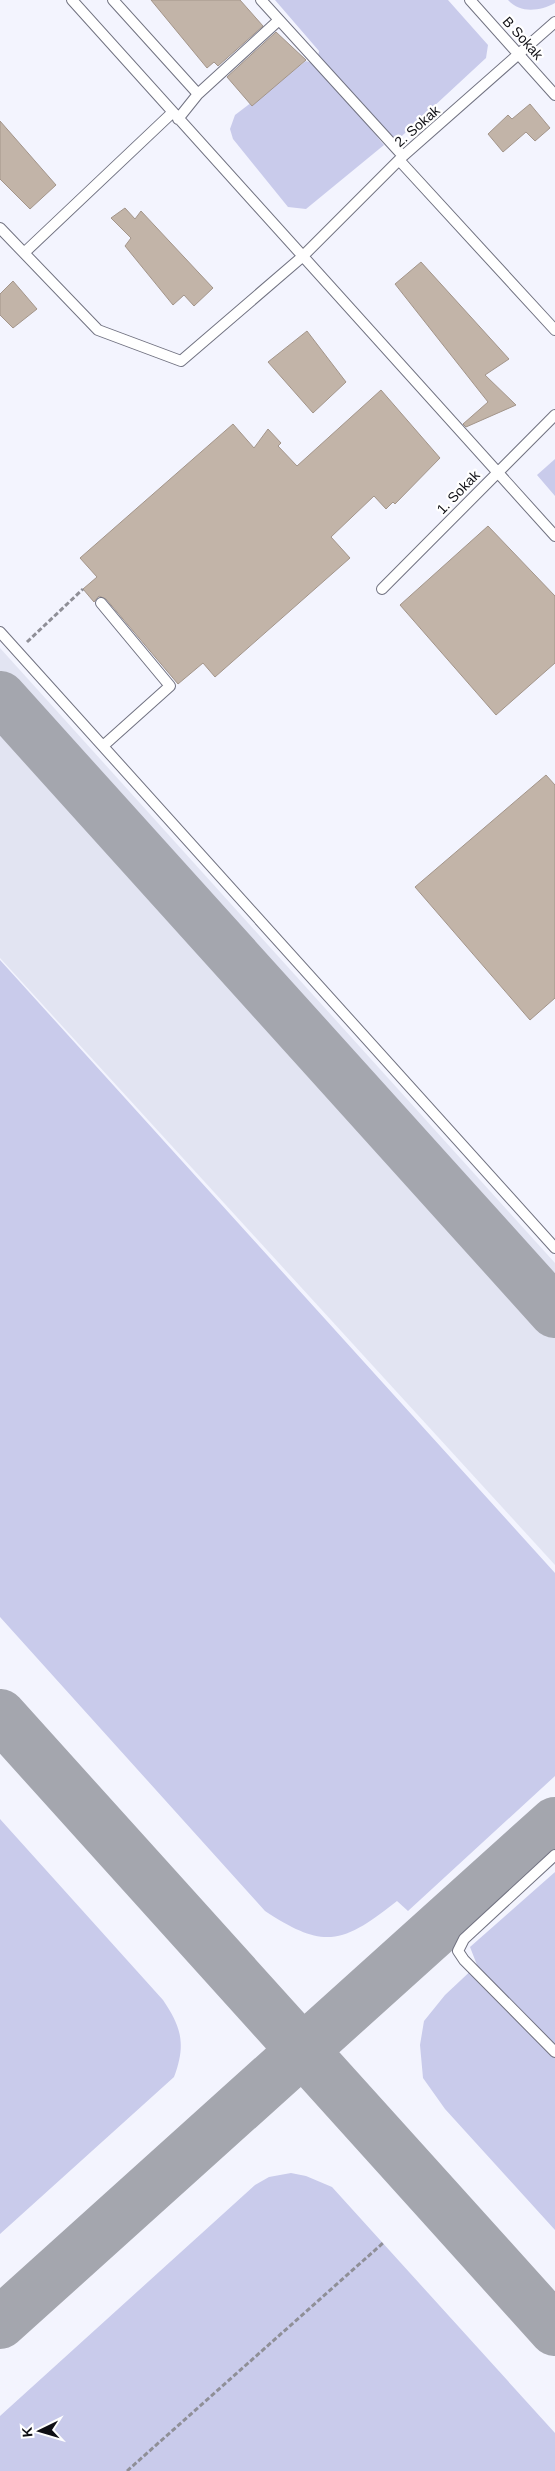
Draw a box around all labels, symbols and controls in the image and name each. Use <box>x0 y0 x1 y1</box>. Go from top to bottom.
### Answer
street label: B Sokak <box>500 13 547 63</box>
street label: 2. Sokak <box>391 101 444 150</box>
street label: 1. Sokak <box>433 466 483 517</box>
north arrow <box>15 2406 65 2456</box>
text: K <box>19 2426 35 2438</box>

